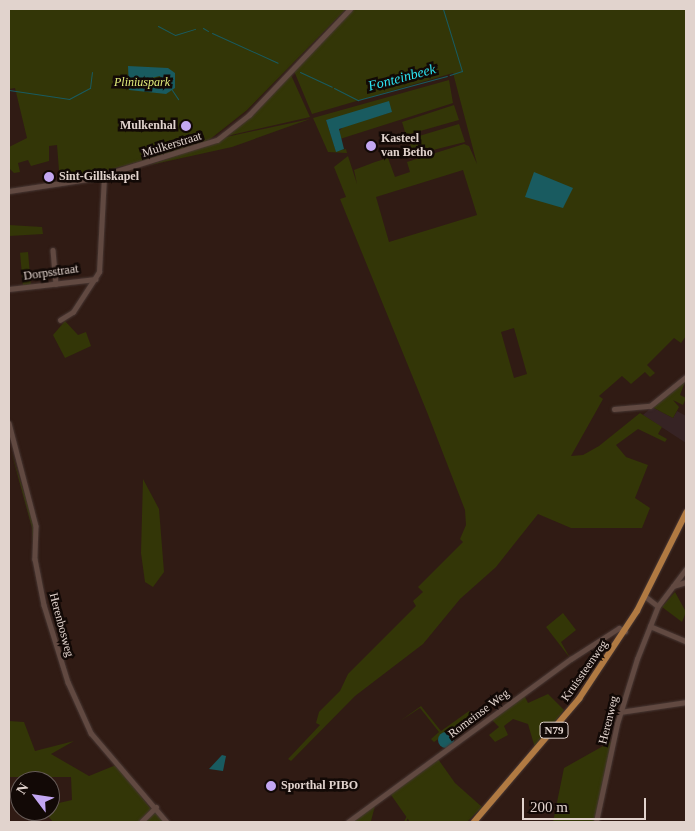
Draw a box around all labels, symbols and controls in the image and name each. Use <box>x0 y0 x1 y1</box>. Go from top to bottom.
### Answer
water label: Fonteinbeek <box>366 61 438 95</box>
park label: Pliniuspark <box>114 76 170 90</box>
place label: Mulkenhal <box>120 119 176 133</box>
marker: Mulkenhal <box>180 120 192 132</box>
street label: Mulkerstraat <box>141 129 203 161</box>
place label: Kasteel van Betho <box>381 132 433 160</box>
marker: Kasteel van Betho <box>365 140 377 152</box>
place label: Sint-Gilliskapel <box>59 170 139 184</box>
marker: Sint-Gilliskapel <box>43 171 55 183</box>
street label: Dorpsstraat <box>23 262 79 284</box>
street label: Herenbosweg <box>46 591 76 659</box>
street label: Kruissteenweg <box>559 638 611 704</box>
street label: Romeinse Weg <box>446 686 512 742</box>
street label: Herenweg <box>596 694 622 746</box>
road number: N79 <box>539 722 569 738</box>
north arrow <box>10 771 60 821</box>
place label: Sporthal PIBO <box>281 779 358 793</box>
text: N <box>14 780 32 797</box>
marker: Sporthal PIBO <box>265 780 277 792</box>
scale bar <box>525 788 649 820</box>
text: 200 m <box>530 799 568 815</box>

